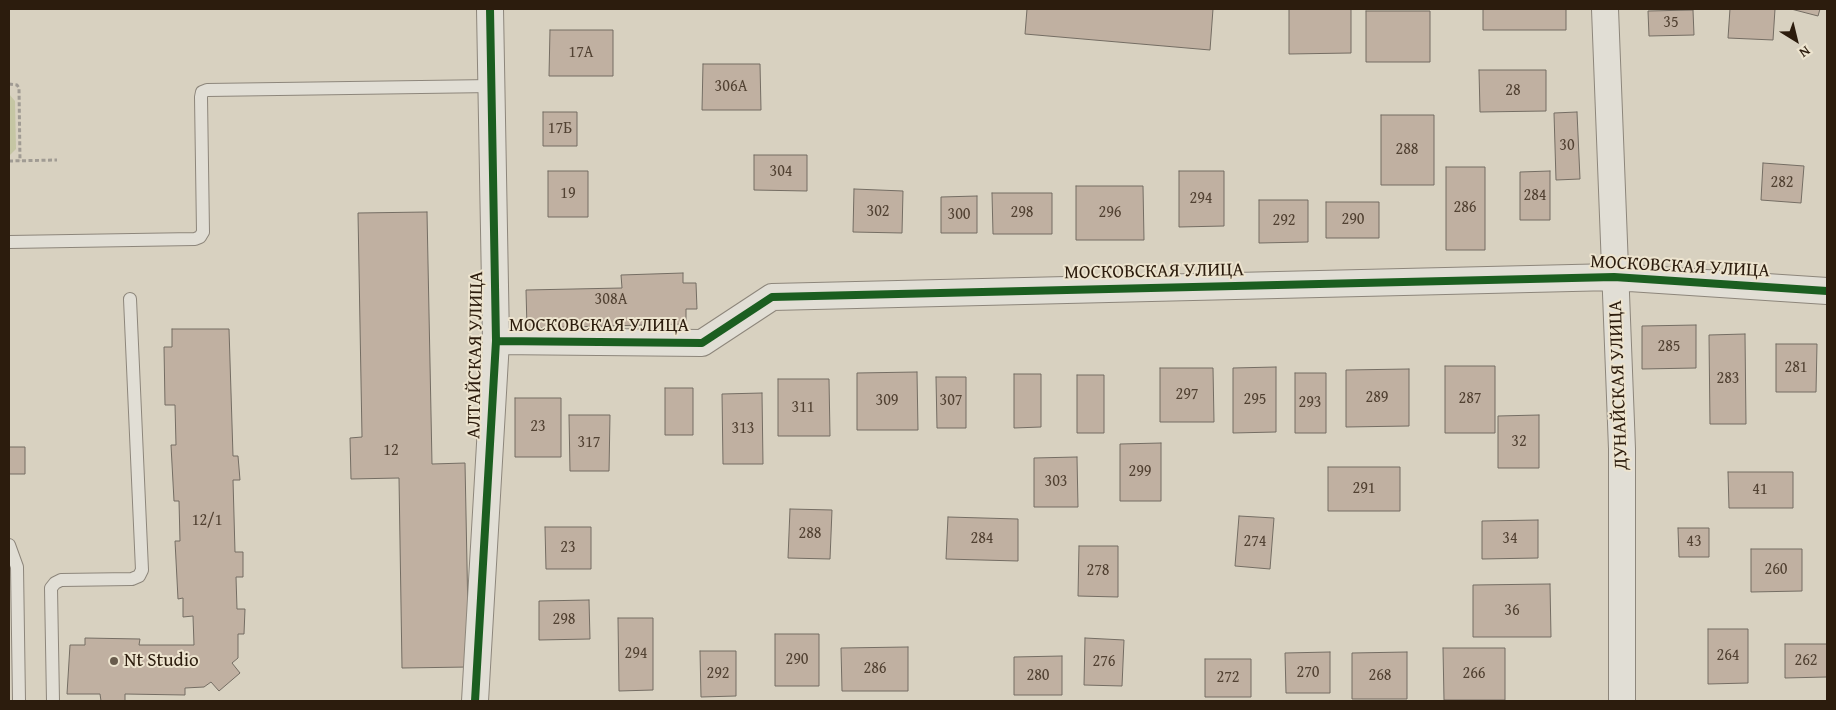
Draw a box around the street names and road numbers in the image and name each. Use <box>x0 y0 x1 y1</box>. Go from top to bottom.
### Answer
street label: МОСКОВСКАЯ УЛИЦА <box>1590 251 1770 283</box>
street label: МОСКОВСКАЯ УЛИЦА <box>1064 259 1244 285</box>
street label: АЛТАЙСКАЯ УЛИЦА <box>463 271 489 439</box>
street label: ДУНАЙСКАЯ УЛИЦА <box>1605 300 1633 470</box>
street label: МОСКОВСКАЯ УЛИЦА <box>509 315 689 337</box>

